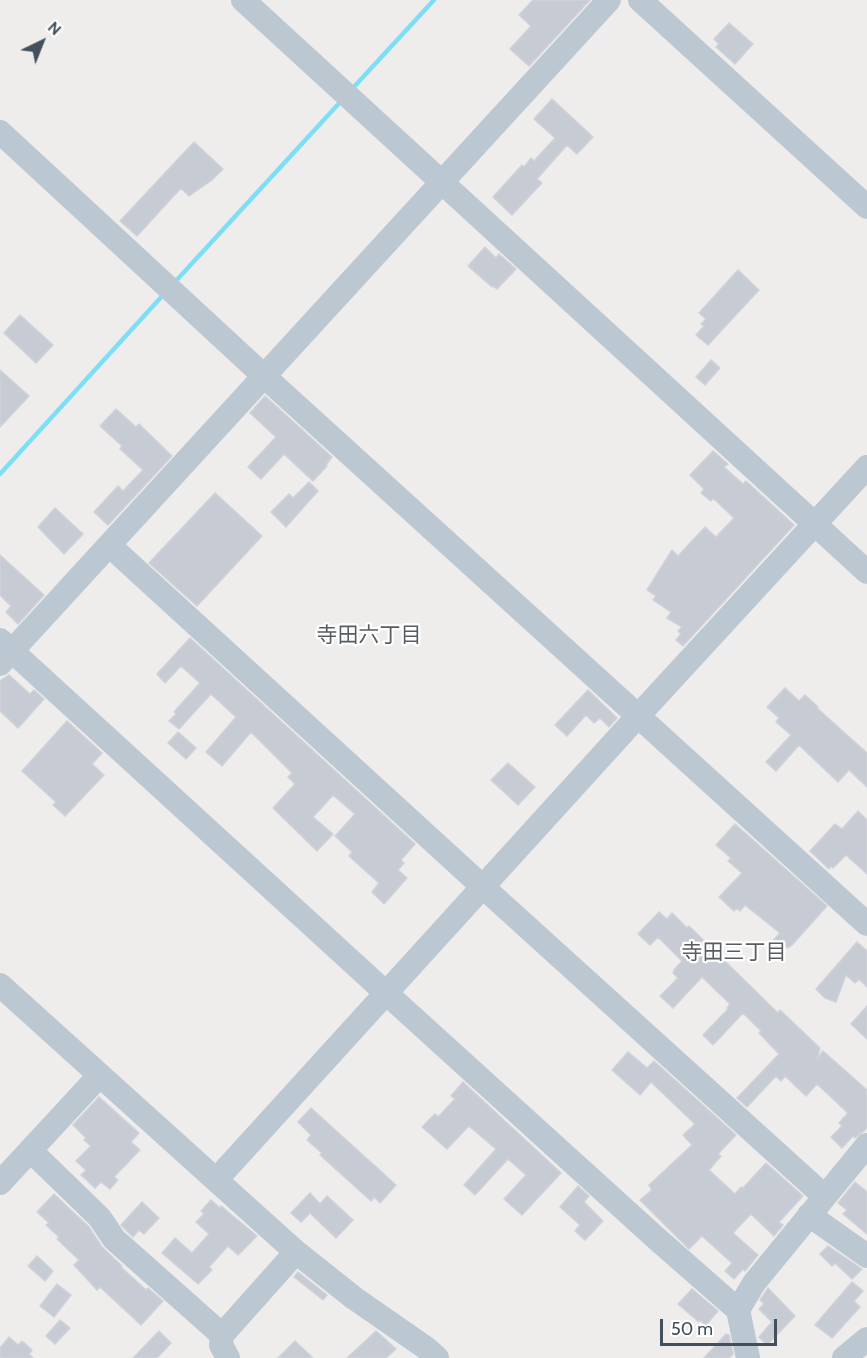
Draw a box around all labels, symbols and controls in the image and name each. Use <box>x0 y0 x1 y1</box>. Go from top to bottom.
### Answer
north arrow <box>12 12 72 72</box>
text: N <box>44 18 65 39</box>
district label: 寺田六丁目 <box>317 623 421 649</box>
district label: 寺田三丁目 <box>682 940 786 966</box>
scale bar <box>663 1307 780 1345</box>
text: 50 m <box>671 1318 713 1340</box>

